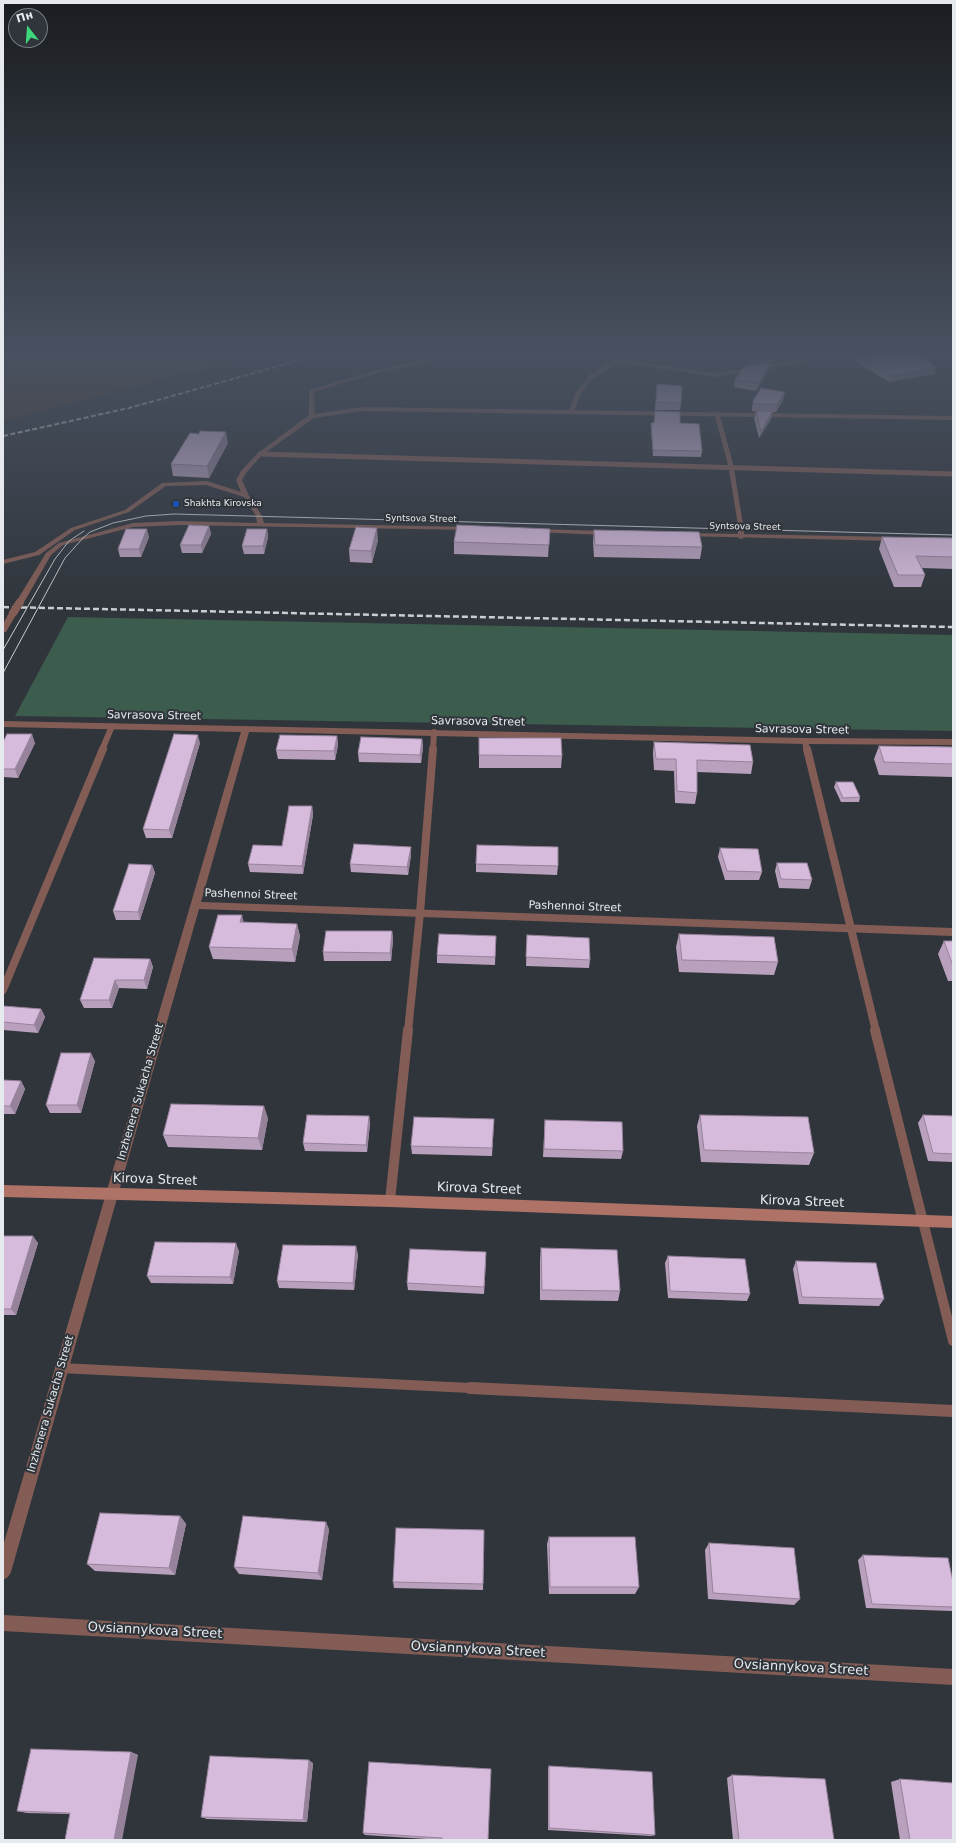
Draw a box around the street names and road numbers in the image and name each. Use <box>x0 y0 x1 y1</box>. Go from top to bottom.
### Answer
street label: Syntsova Street <box>385 513 457 525</box>
street label: Syntsova Street <box>709 521 781 533</box>
street label: Savrasova Street <box>107 709 201 723</box>
street label: Savrasova Street <box>431 715 525 729</box>
street label: Savrasova Street <box>755 723 849 737</box>
street label: Pashennoi Street <box>204 887 298 903</box>
street label: Pashennoi Street <box>528 899 622 915</box>
street label: Inzhenera Sukacha Street <box>115 1022 167 1162</box>
street label: Kirova Street <box>113 1171 197 1189</box>
street label: Kirova Street <box>437 1180 521 1198</box>
street label: Kirova Street <box>760 1193 844 1211</box>
street label: Inzhenera Sukacha Street <box>25 1334 77 1474</box>
street label: Ovsiannykova Street <box>87 1620 223 1642</box>
street label: Ovsiannykova Street <box>410 1639 546 1661</box>
street label: Ovsiannykova Street <box>733 1657 869 1679</box>

